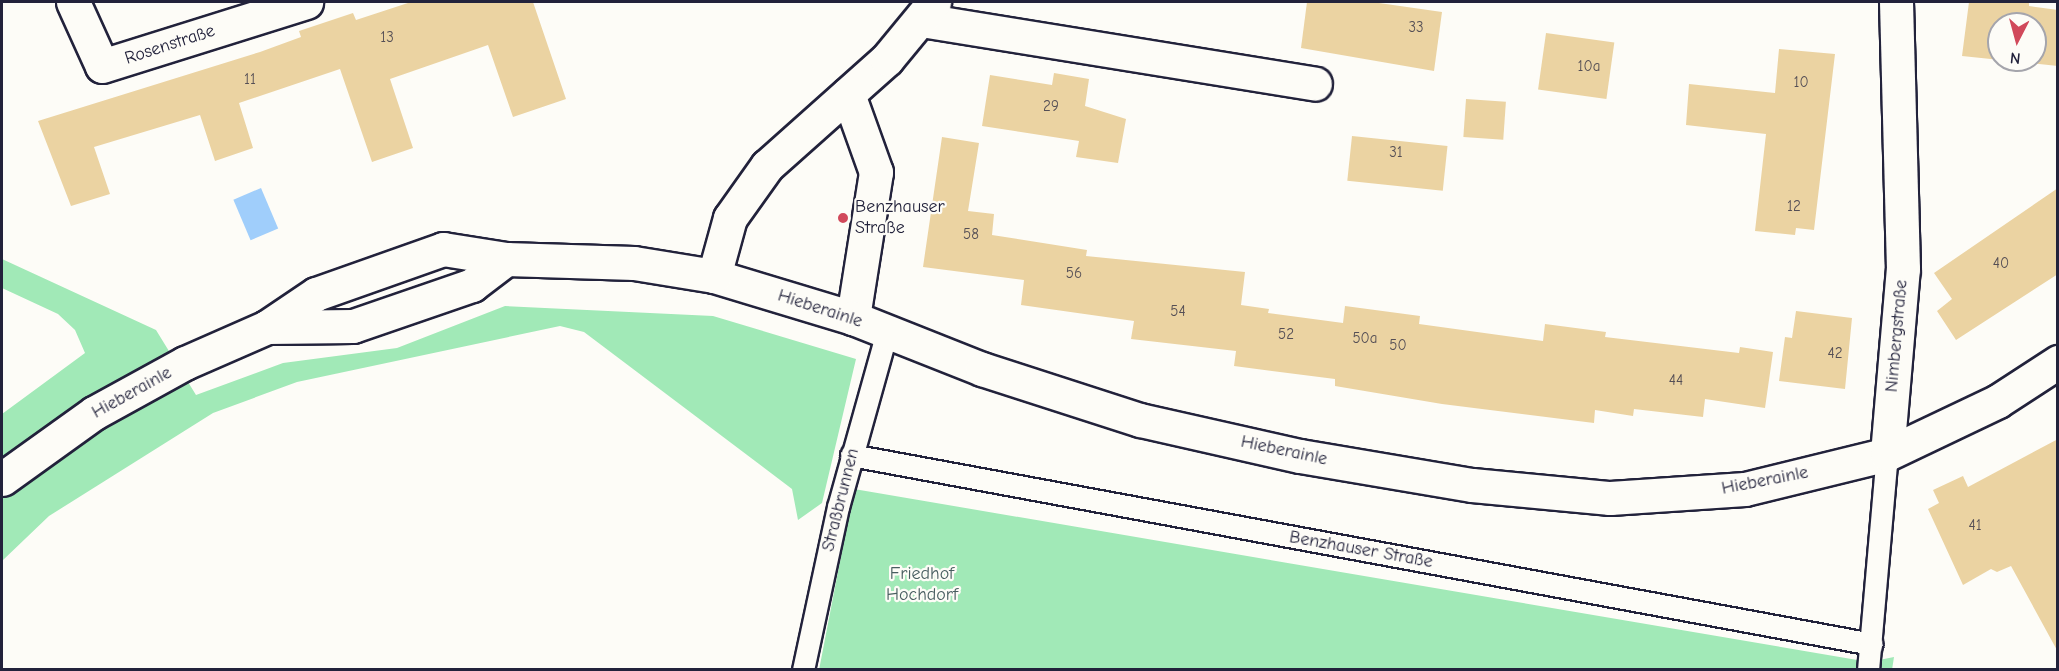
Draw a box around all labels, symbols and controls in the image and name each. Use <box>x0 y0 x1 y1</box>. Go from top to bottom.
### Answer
north arrow <box>1987 12 2047 72</box>
house number: 33 <box>1408 19 1424 37</box>
street label: Rosenstraße <box>122 20 218 70</box>
house number: 13 <box>380 29 394 47</box>
text: N <box>2009 48 2021 67</box>
house number: 10a <box>1578 58 1600 76</box>
house number: 11 <box>244 71 256 89</box>
house number: 10 <box>1793 74 1809 92</box>
house number: 29 <box>1043 98 1059 116</box>
house number: 31 <box>1389 144 1403 162</box>
place label: Benzhauser Straße <box>855 197 945 240</box>
house number: 12 <box>1787 198 1801 216</box>
marker: Benzhauser Straße <box>836 211 850 225</box>
house number: 58 <box>963 226 979 244</box>
house number: 40 <box>1993 255 2009 273</box>
house number: 56 <box>1066 265 1082 283</box>
street label: Nimbergstraße <box>1881 279 1913 393</box>
street label: Hieberainle <box>775 285 865 333</box>
house number: 54 <box>1170 303 1186 321</box>
house number: 52 <box>1278 326 1294 344</box>
house number: 50a <box>1352 330 1378 348</box>
house number: 50 <box>1389 337 1407 355</box>
house number: 42 <box>1827 345 1843 363</box>
street label: Hieberainle <box>88 362 176 424</box>
house number: 44 <box>1669 372 1683 390</box>
street label: Hieberainle <box>1239 431 1329 471</box>
street label: Straßbrunnen <box>818 446 864 554</box>
street label: Hieberainle <box>1720 462 1810 500</box>
house number: 41 <box>1968 517 1982 535</box>
street label: Benzhauser Straße <box>1288 527 1434 573</box>
park label: Friedhof Hochdorf <box>886 564 958 606</box>

